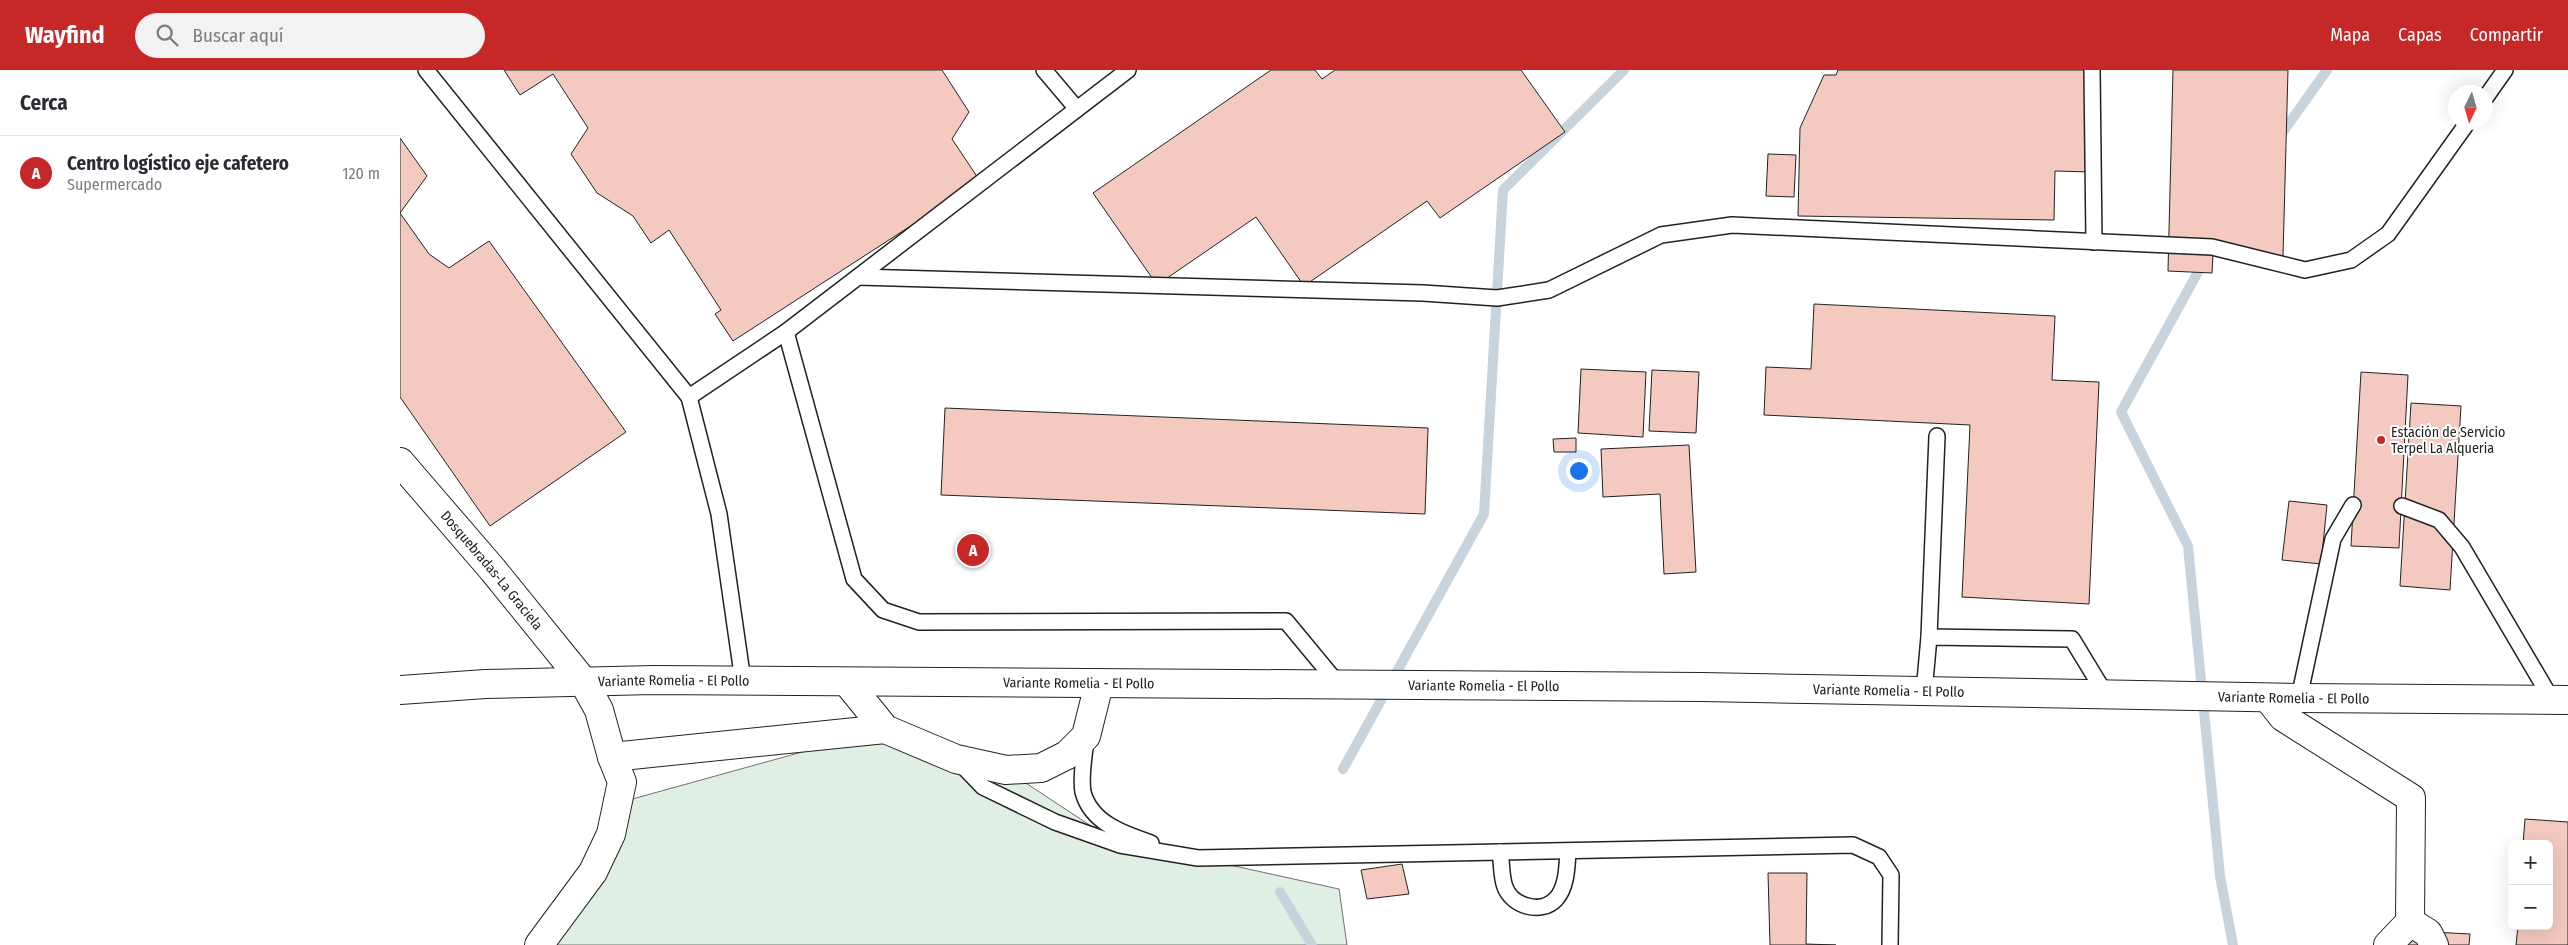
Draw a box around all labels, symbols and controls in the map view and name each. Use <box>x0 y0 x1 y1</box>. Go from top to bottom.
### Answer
search box <box>135 13 485 58</box>
text: Wayfind <box>25 21 105 49</box>
icon: search <box>153 21 181 49</box>
text: Buscar aquí <box>193 24 284 47</box>
text: Mapa <box>2330 24 2370 46</box>
text: Capas <box>2398 24 2442 46</box>
text: Compartir <box>2470 24 2543 46</box>
north arrow <box>2448 85 2493 130</box>
text: Cerca <box>20 90 68 116</box>
text: Centro logístico eje cafetero <box>67 152 289 175</box>
text: A <box>32 164 40 183</box>
text: 120 m <box>342 164 380 183</box>
text: Supermercado <box>67 175 162 194</box>
place label: Estación de Servicio Terpel La Alqueria <box>2391 424 2505 457</box>
marker: Estación de Servicio Terpel La Alqueria <box>2375 434 2387 446</box>
your location <box>1566 458 1592 484</box>
street label: Dosquebradas-La Graciela <box>437 507 547 633</box>
pin: A <box>957 531 989 569</box>
street label: Variante Romelia - El Pollo <box>598 671 750 690</box>
street label: Variante Romelia - El Pollo <box>1003 674 1155 692</box>
street label: Variante Romelia - El Pollo <box>1408 677 1560 695</box>
street label: Variante Romelia - El Pollo <box>1813 681 1965 700</box>
street label: Variante Romelia - El Pollo <box>2218 688 2369 707</box>
map controls <box>2508 840 2553 930</box>
button: + <box>2508 840 2553 885</box>
button: − <box>2508 885 2553 930</box>

